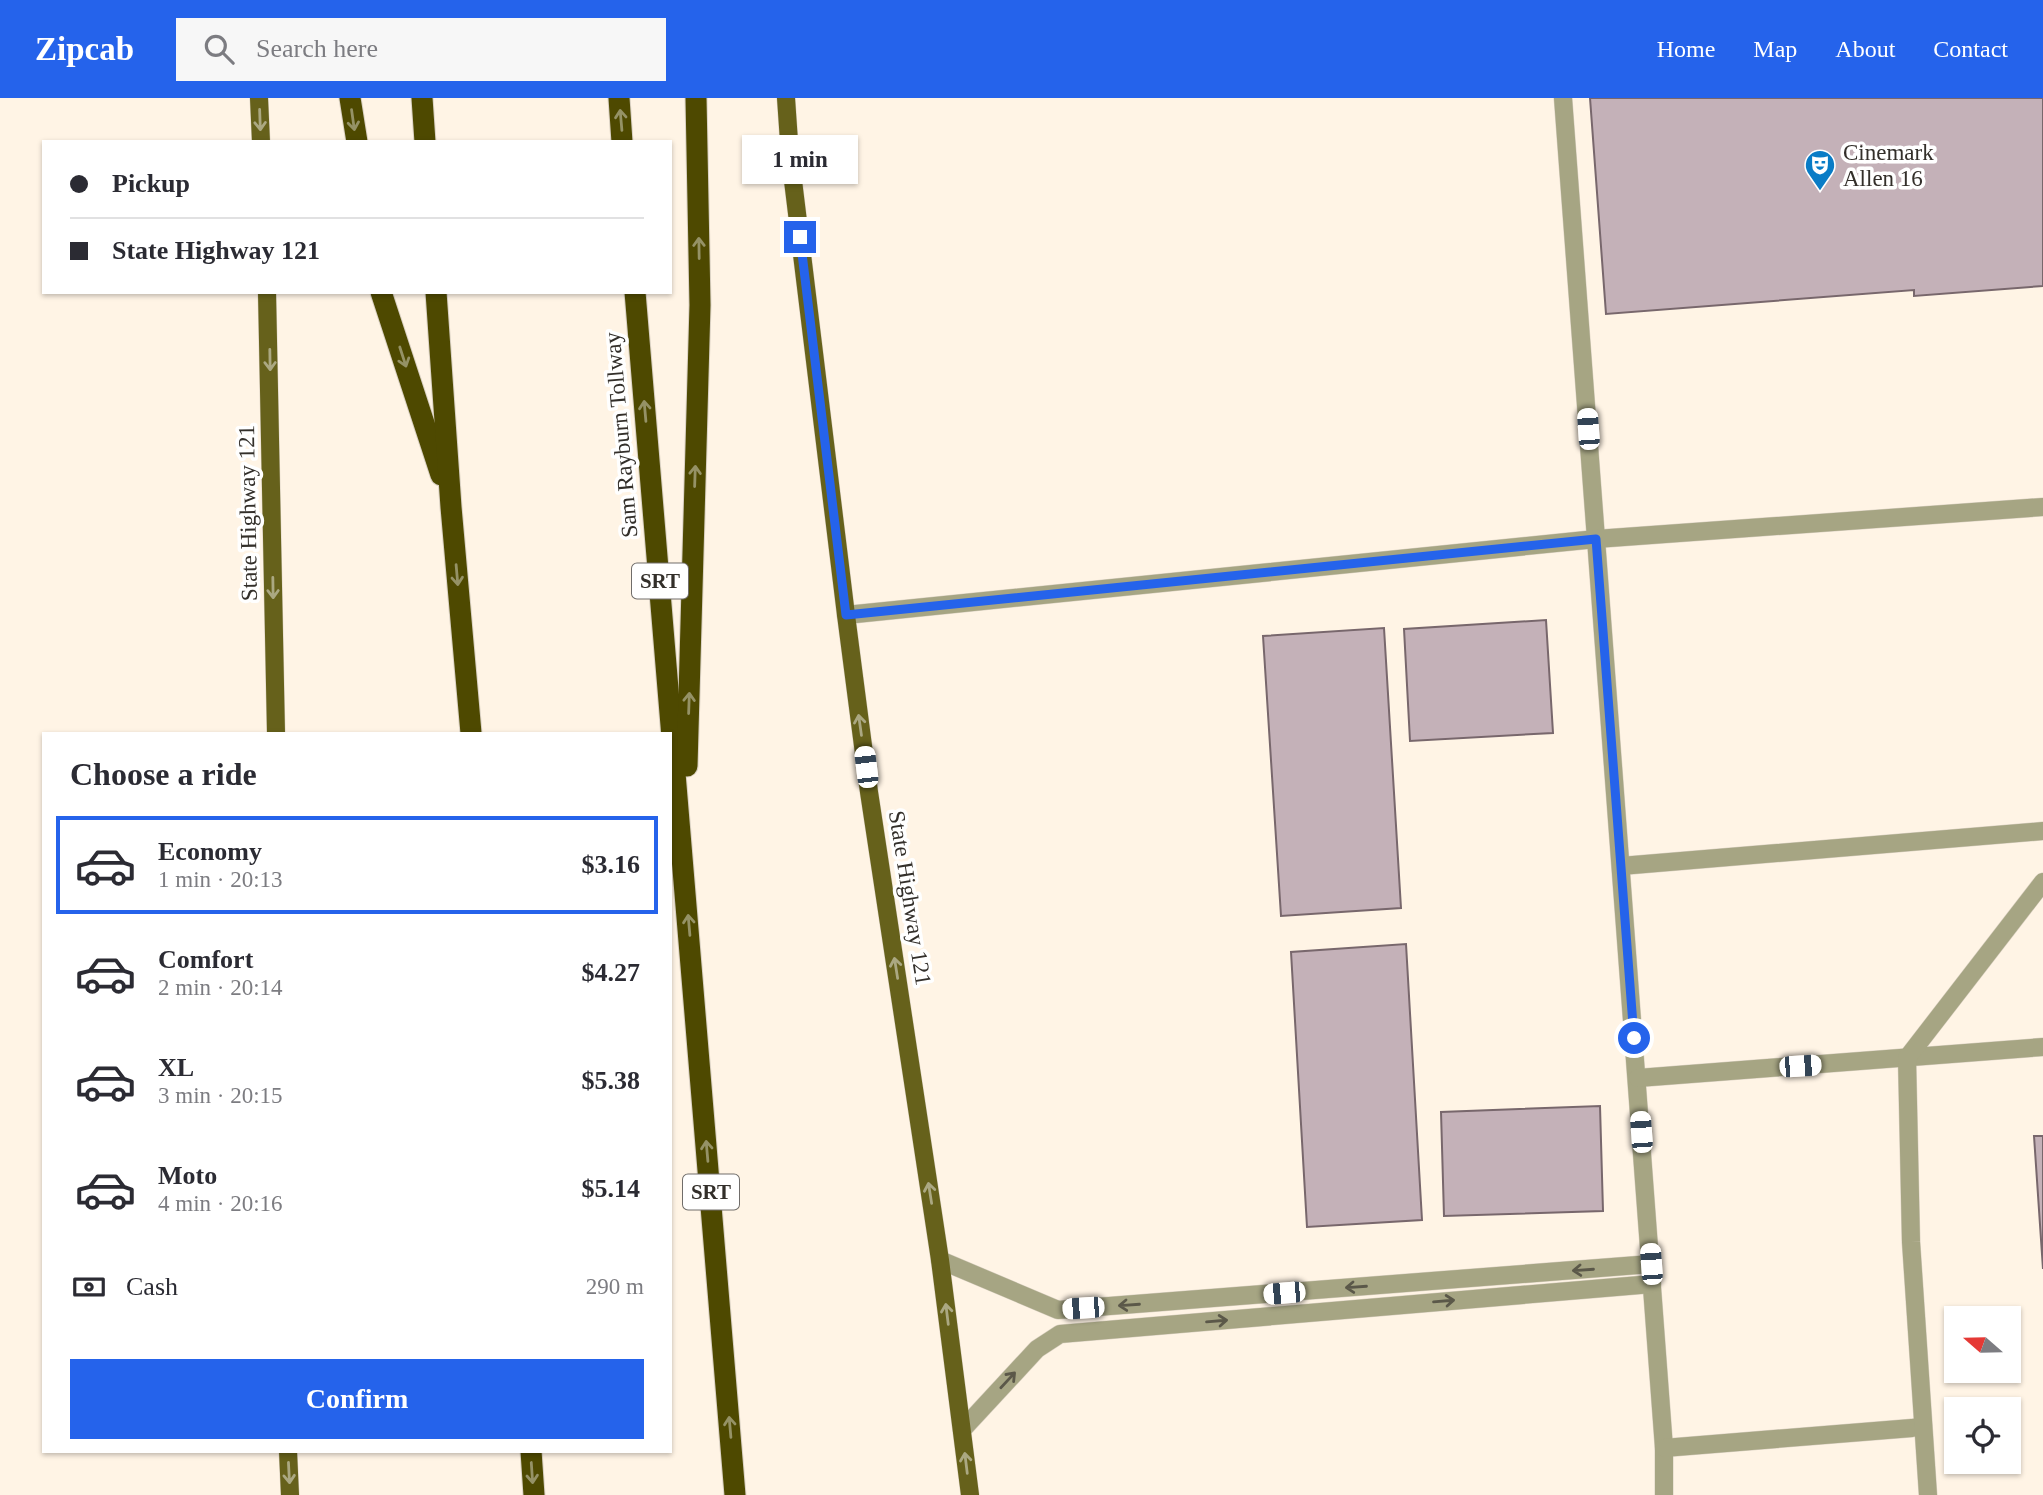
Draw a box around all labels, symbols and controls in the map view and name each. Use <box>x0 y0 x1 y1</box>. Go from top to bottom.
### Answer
search box <box>176 18 666 81</box>
icon: search <box>200 30 238 68</box>
text: Zipcab <box>35 31 134 67</box>
text: Search here <box>256 34 378 63</box>
text: Home <box>1657 36 1715 62</box>
text: Map <box>1753 36 1797 62</box>
text: About <box>1835 36 1895 62</box>
text: Contact <box>1933 36 2008 62</box>
one-way arrow <box>254 108 267 131</box>
one-way arrow <box>347 108 360 131</box>
one-way arrow <box>614 109 627 132</box>
callout: 1 min <box>742 136 858 184</box>
place label: Cinemark Allen 16 <box>1843 140 1934 191</box>
text: 1 min <box>772 147 828 172</box>
theatre icon: Cinemark Allen 16 <box>1803 148 1837 192</box>
text: Pickup <box>112 169 190 198</box>
route end <box>784 221 816 253</box>
text: State Highway 121 <box>112 236 320 265</box>
one-way arrow <box>692 237 705 260</box>
street label: Sam Rayburn Tollway <box>600 331 642 539</box>
one-way arrow <box>397 346 410 368</box>
one-way arrow <box>263 349 277 372</box>
one-way arrow <box>638 400 651 422</box>
car <box>1577 407 1600 451</box>
street label: State Highway 121 <box>234 425 262 601</box>
one-way arrow <box>688 464 702 487</box>
one-way arrow <box>451 563 464 585</box>
road number: SRT <box>632 564 688 598</box>
one-way arrow <box>267 576 280 599</box>
one-way arrow <box>682 692 695 715</box>
one-way arrow <box>854 714 867 737</box>
car <box>854 745 879 789</box>
text: Choose a ride <box>70 756 257 792</box>
street label: State Highway 121 <box>884 809 936 987</box>
icon: car <box>74 834 137 897</box>
text: Economy <box>158 837 262 866</box>
text: $3.16 <box>582 850 640 879</box>
text: 1 min · 20:13 <box>158 867 283 892</box>
one-way arrow <box>682 914 695 936</box>
icon: car <box>74 942 137 1005</box>
text: Comfort <box>158 945 253 974</box>
one-way arrow <box>889 957 902 980</box>
text: $4.27 <box>582 958 640 987</box>
text: 2 min · 20:14 <box>158 975 283 1000</box>
route start <box>1618 1022 1650 1054</box>
icon: car <box>74 1050 137 1113</box>
text: XL <box>158 1053 194 1082</box>
car <box>1779 1054 1822 1078</box>
text: $5.38 <box>582 1066 640 1095</box>
text: 3 min · 20:15 <box>158 1083 283 1108</box>
car <box>1630 1110 1653 1154</box>
one-way arrow <box>700 1141 713 1163</box>
icon: car <box>74 1158 137 1221</box>
text: Moto <box>158 1161 217 1190</box>
text: $5.14 <box>582 1174 640 1203</box>
road number: SRT <box>683 1174 739 1210</box>
one-way arrow <box>923 1182 936 1205</box>
text: 4 min · 20:16 <box>158 1191 283 1216</box>
car <box>1640 1242 1663 1286</box>
one-way arrow <box>1572 1264 1594 1277</box>
icon: cash <box>70 1268 108 1306</box>
text: Cash <box>126 1272 178 1301</box>
text: 290 m <box>586 1274 644 1299</box>
car <box>1263 1281 1306 1305</box>
one-way arrow <box>1345 1281 1368 1294</box>
one-way arrow <box>1432 1294 1455 1307</box>
car <box>1062 1296 1105 1320</box>
one-way arrow <box>1118 1299 1141 1312</box>
one-way arrow <box>941 1303 954 1326</box>
north arrow <box>1944 1306 2021 1382</box>
map controls <box>1944 1306 2021 1474</box>
one-way arrow <box>1205 1314 1228 1327</box>
button: Confirm <box>70 1359 644 1439</box>
one-way arrow <box>1000 1371 1016 1389</box>
button: locate <box>1944 1397 2021 1474</box>
one-way arrow <box>723 1416 736 1439</box>
one-way arrow <box>959 1452 972 1474</box>
one-way arrow <box>282 1461 295 1484</box>
one-way arrow <box>526 1461 539 1484</box>

